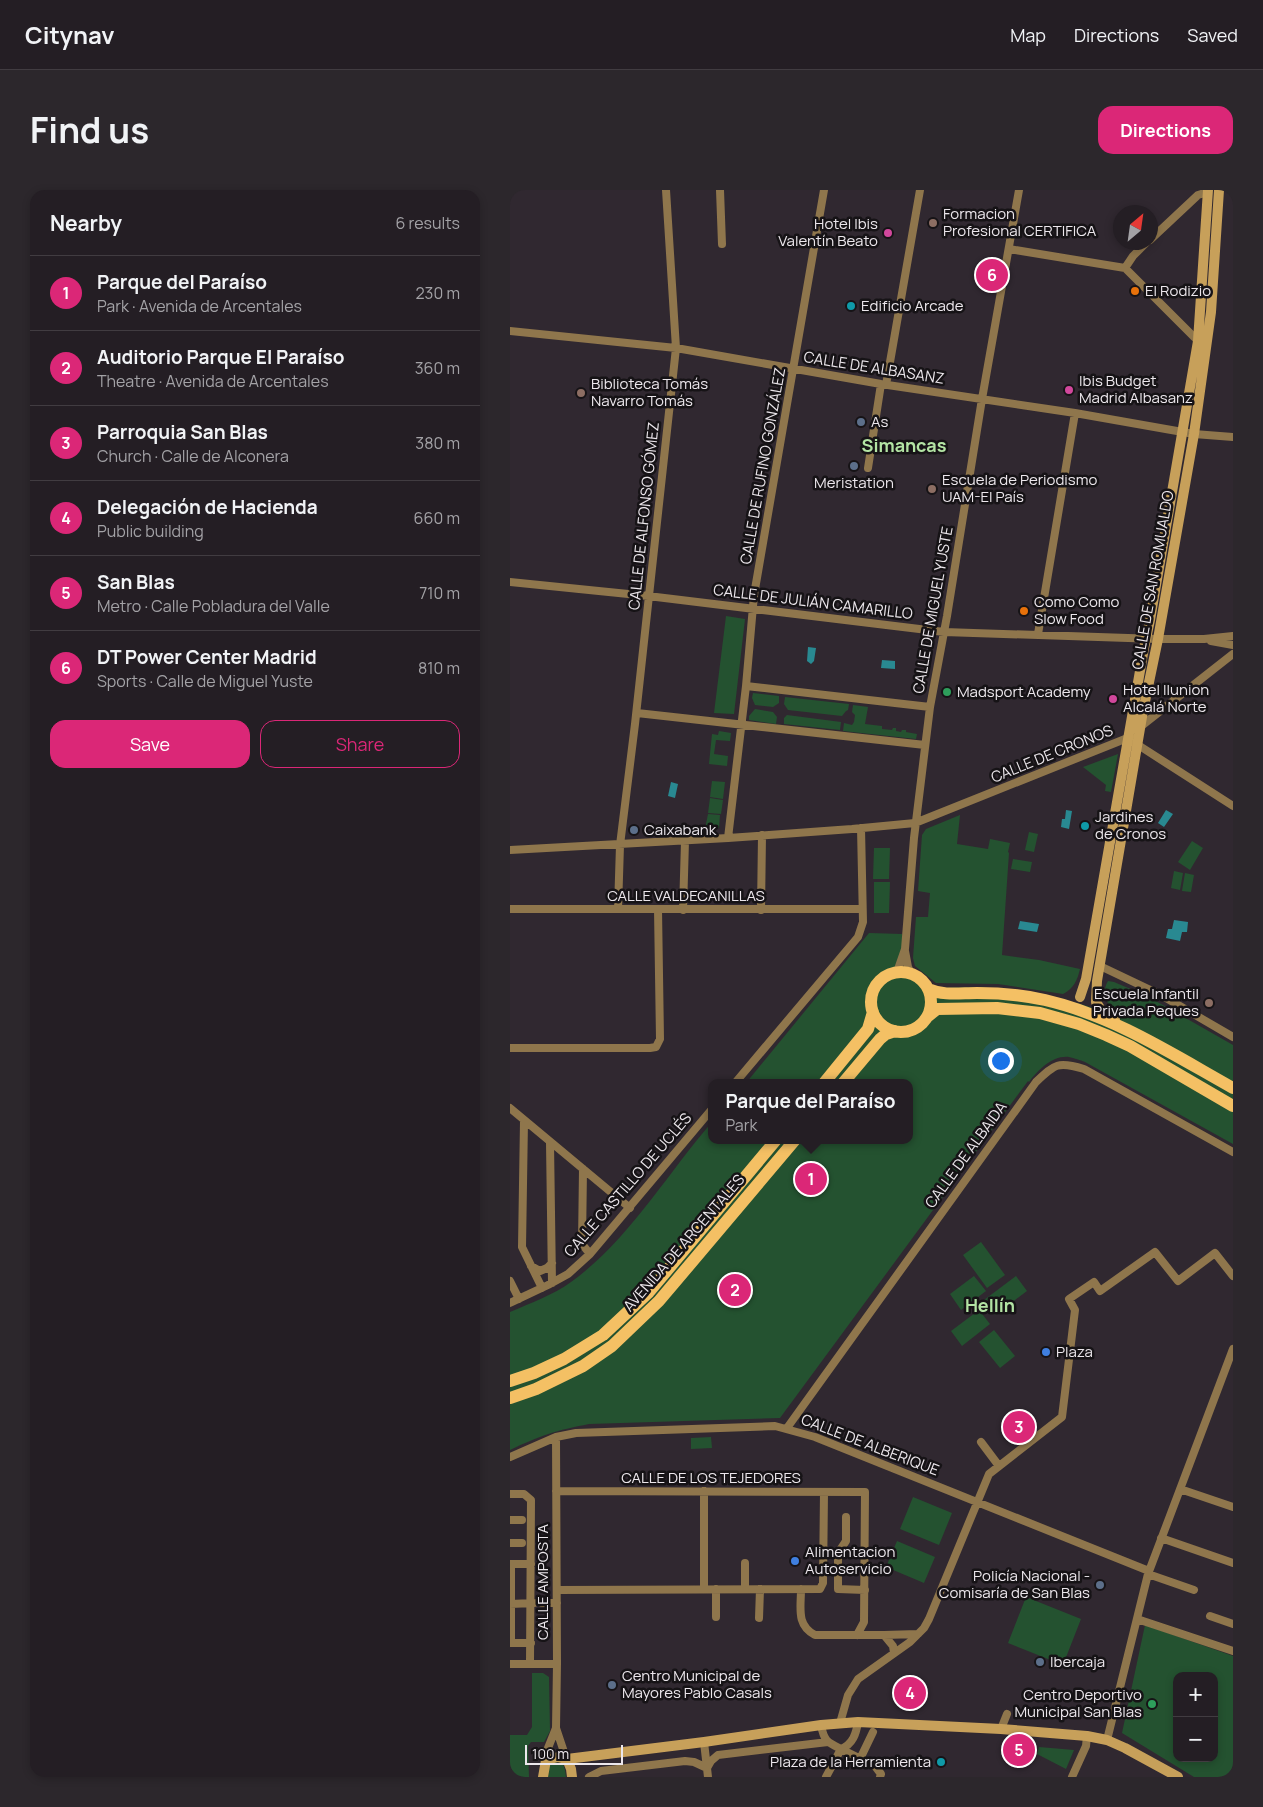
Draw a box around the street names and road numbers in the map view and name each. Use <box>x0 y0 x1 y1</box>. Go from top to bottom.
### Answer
street label: CALLE DE ALBASANZ <box>802 346 946 389</box>
street label: CALLE DE RUFINO GONZÁLEZ <box>735 366 790 566</box>
street label: CALLE DE ALFONSO GÓMEZ <box>623 421 664 611</box>
street label: CALLE DE SAN ROMUALDO <box>1126 489 1179 671</box>
street label: CALLE DE MIGUEL YUSTE <box>907 525 958 695</box>
street label: CALLE DE JULIÁN CAMARILLO <box>712 579 914 624</box>
street label: CALLE DE CRONOS <box>988 719 1116 788</box>
street label: CALLE VALDECANILLAS <box>607 885 765 906</box>
street label: CALLE DE ALBAIDA <box>920 1097 1012 1212</box>
street label: CALLE CASTILLO DE UCLÉS <box>559 1108 696 1261</box>
street label: AVENIDA DE ARCENTALES <box>618 1170 749 1316</box>
street label: CALLE DE ALBERIQUE <box>798 1409 942 1481</box>
street label: CALLE DE LOS TEJEDORES <box>621 1467 801 1488</box>
street label: CALLE AMPOSTA <box>532 1523 553 1640</box>

